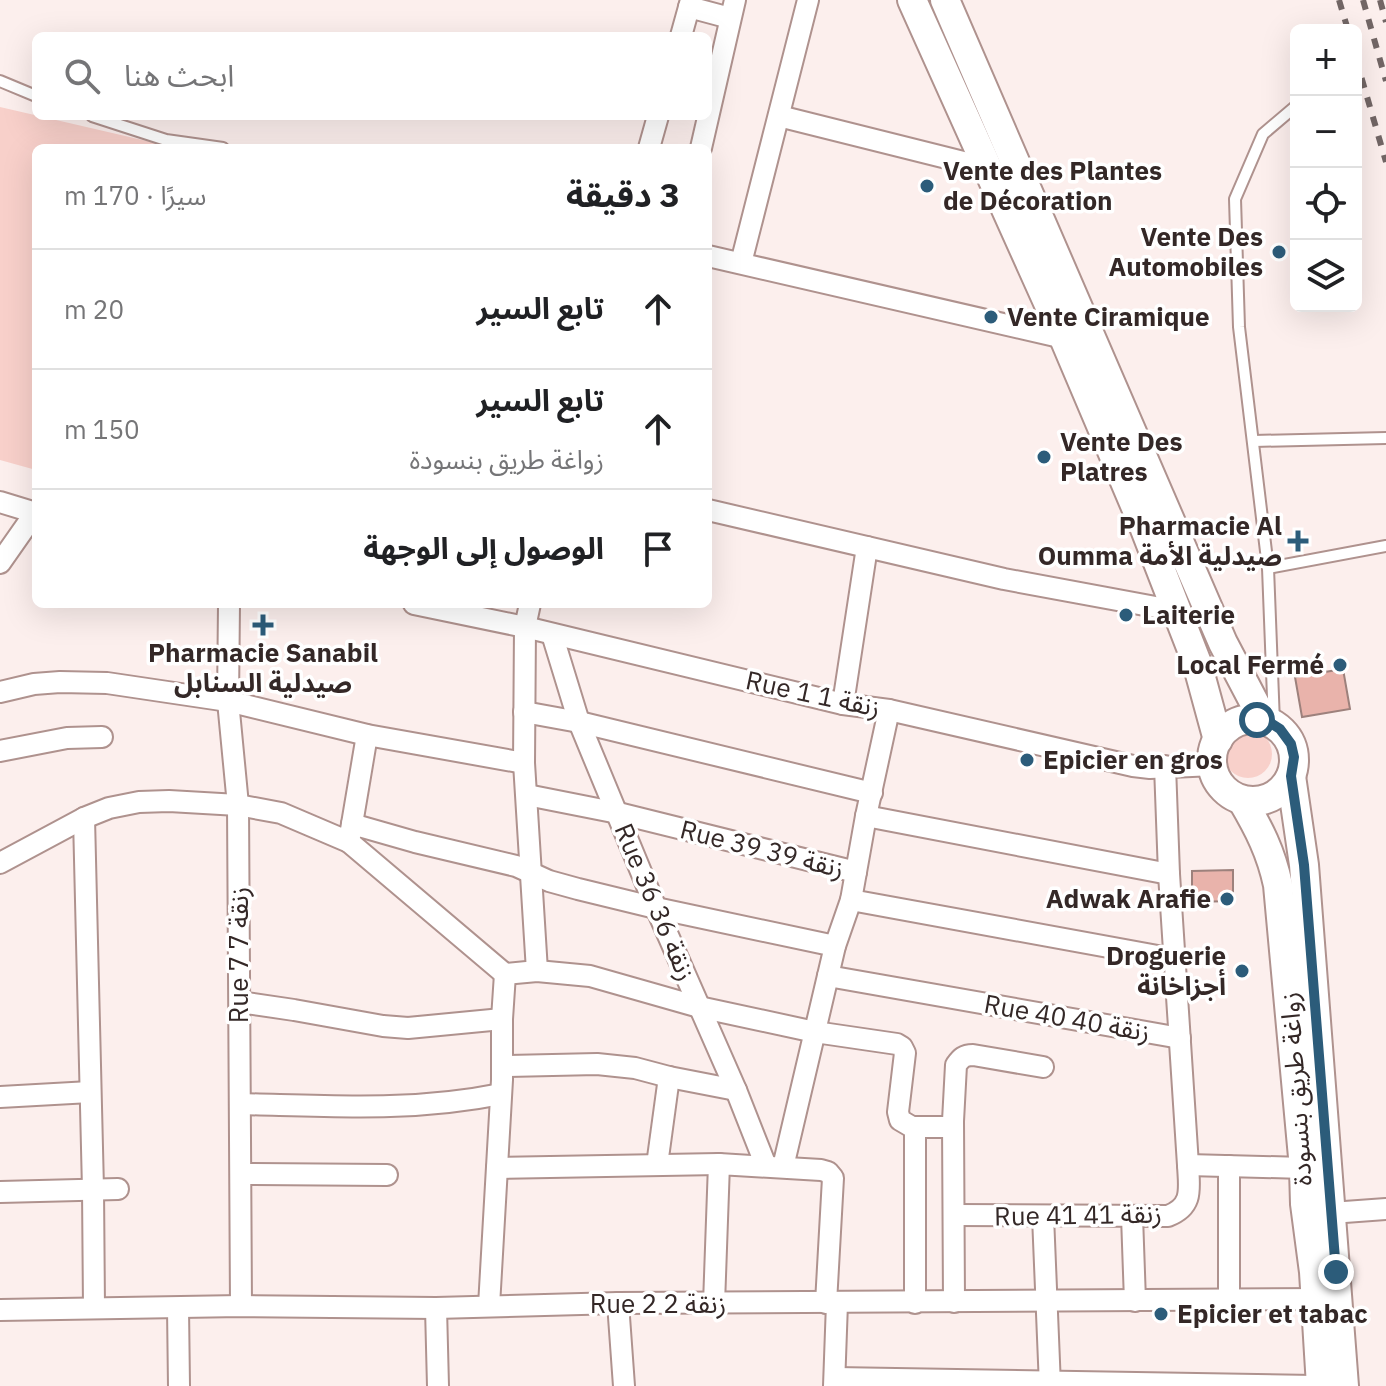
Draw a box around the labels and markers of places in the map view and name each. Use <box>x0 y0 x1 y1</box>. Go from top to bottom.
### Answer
place label: Vente des Plantes de Décoration <box>943 153 1162 217</box>
marker: Vente des Plantes de Décoration <box>918 177 936 195</box>
place label: Vente Des Automobiles <box>1108 219 1263 283</box>
marker: Vente Des Automobiles <box>1270 243 1288 261</box>
place label: Vente Ciramique <box>1007 299 1210 333</box>
marker: Vente Ciramique <box>982 308 1000 326</box>
place label: Vente Des Platres <box>1060 424 1183 488</box>
marker: Vente Des Platres <box>1035 448 1053 466</box>
place label: Pharmacie Al Oumma صيدلية الأمة <box>1038 508 1282 572</box>
marker: Pharmacie Al Oumma صيدلية الأمة <box>1289 532 1307 550</box>
place label: Laiterie <box>1142 597 1235 631</box>
marker: Laiterie <box>1117 606 1135 624</box>
marker: Pharmacie Sanabil صيدلية السنابل <box>254 616 272 634</box>
place label: Pharmacie Sanabil صيدلية السنابل <box>148 635 378 699</box>
place label: Local Fermé <box>1176 647 1324 681</box>
marker: Local Fermé <box>1331 656 1349 674</box>
place label: Epicier en gros <box>1043 742 1223 776</box>
marker: Epicier en gros <box>1018 751 1036 769</box>
place label: Adwak Arafie <box>1046 881 1211 915</box>
marker: Adwak Arafie <box>1218 890 1236 908</box>
place label: Droguerie أجزاخانة <box>1106 938 1226 1002</box>
marker: Droguerie أجزاخانة <box>1233 962 1251 980</box>
place label: Epicier et tabac <box>1177 1296 1368 1330</box>
marker: Epicier et tabac <box>1152 1305 1170 1323</box>

